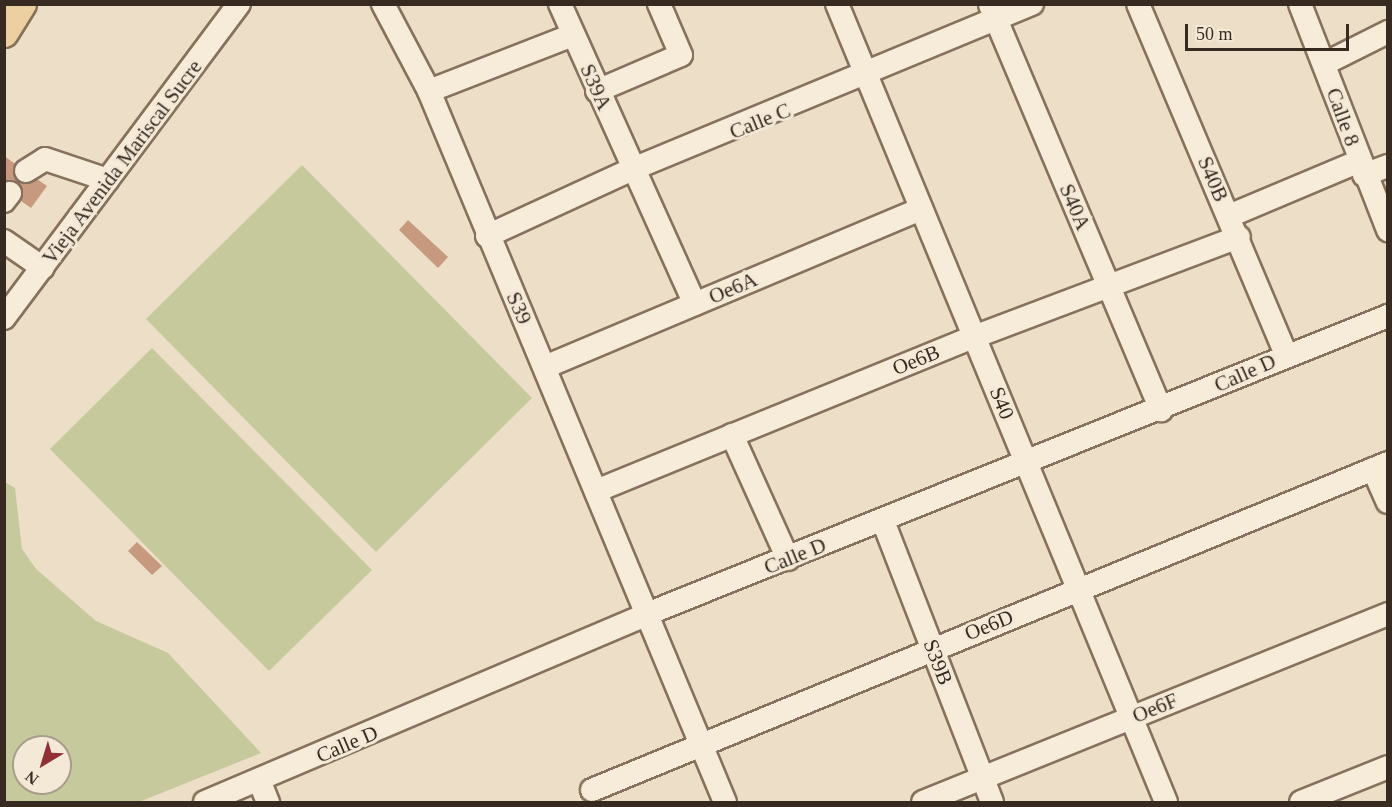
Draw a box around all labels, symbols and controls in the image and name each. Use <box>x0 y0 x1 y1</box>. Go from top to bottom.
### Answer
scale bar <box>1188 12 1352 50</box>
text: 50 m <box>1196 24 1233 44</box>
street label: Vieja Avenida Mariscal Sucre <box>36 54 208 270</box>
street label: S39A <box>575 60 617 114</box>
street label: Calle 8 <box>1321 84 1365 150</box>
street label: Calle C <box>726 97 794 145</box>
street label: S40B <box>1192 153 1234 205</box>
street label: S40A <box>1054 180 1096 234</box>
street label: Oe6A <box>705 267 761 309</box>
street label: S39 <box>501 288 537 328</box>
street label: Oe6B <box>889 339 943 381</box>
street label: Calle D <box>1210 348 1280 398</box>
street label: S40 <box>984 383 1020 423</box>
street label: Calle D <box>760 532 830 580</box>
street label: Oe6D <box>961 604 1017 646</box>
street label: S39B <box>918 636 958 688</box>
street label: Oe6F <box>1129 688 1181 728</box>
street label: Calle D <box>312 720 382 768</box>
north arrow <box>12 735 72 795</box>
text: N <box>22 768 42 788</box>

